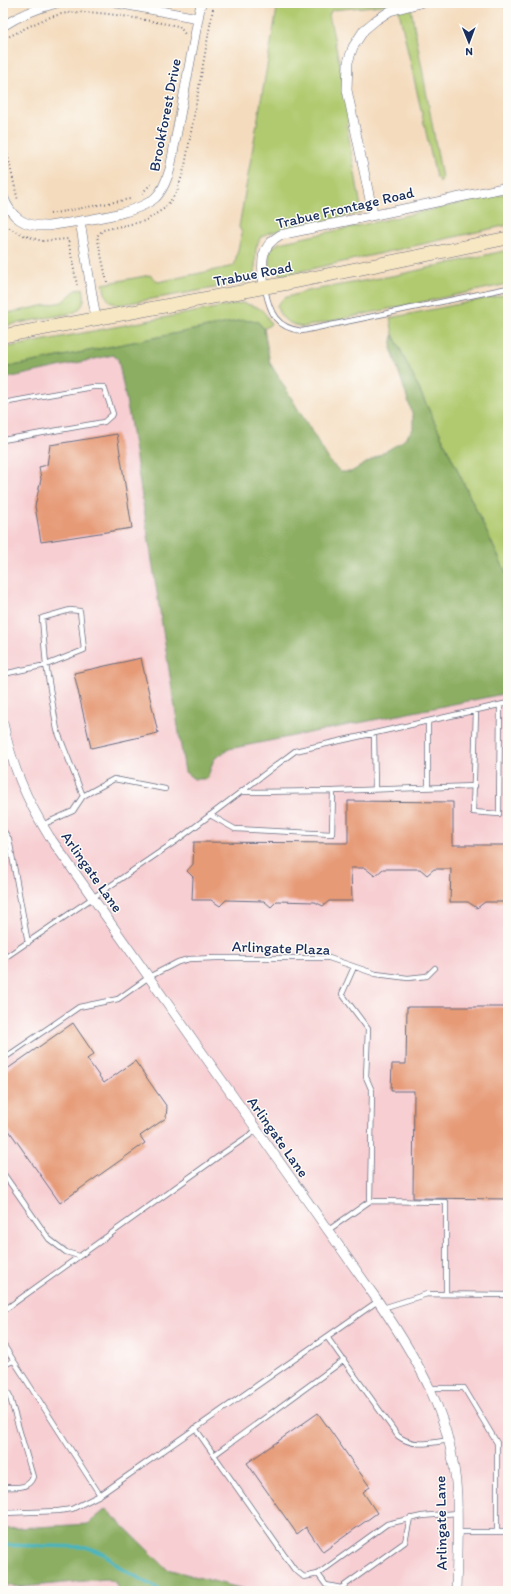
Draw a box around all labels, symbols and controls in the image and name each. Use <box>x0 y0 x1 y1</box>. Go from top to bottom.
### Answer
north arrow <box>449 22 489 62</box>
text: N <box>465 45 473 58</box>
street label: Brookforest Drive <box>145 57 185 173</box>
street label: Trabue Frontage Road <box>274 183 416 233</box>
street label: Trabue Road <box>212 257 295 290</box>
street label: Arlingate Lane <box>58 828 126 916</box>
street label: Arlingate Plaza <box>232 937 331 959</box>
street label: Arlingate Lane <box>244 1093 312 1181</box>
street label: Arlingate Lane <box>431 1476 451 1570</box>

